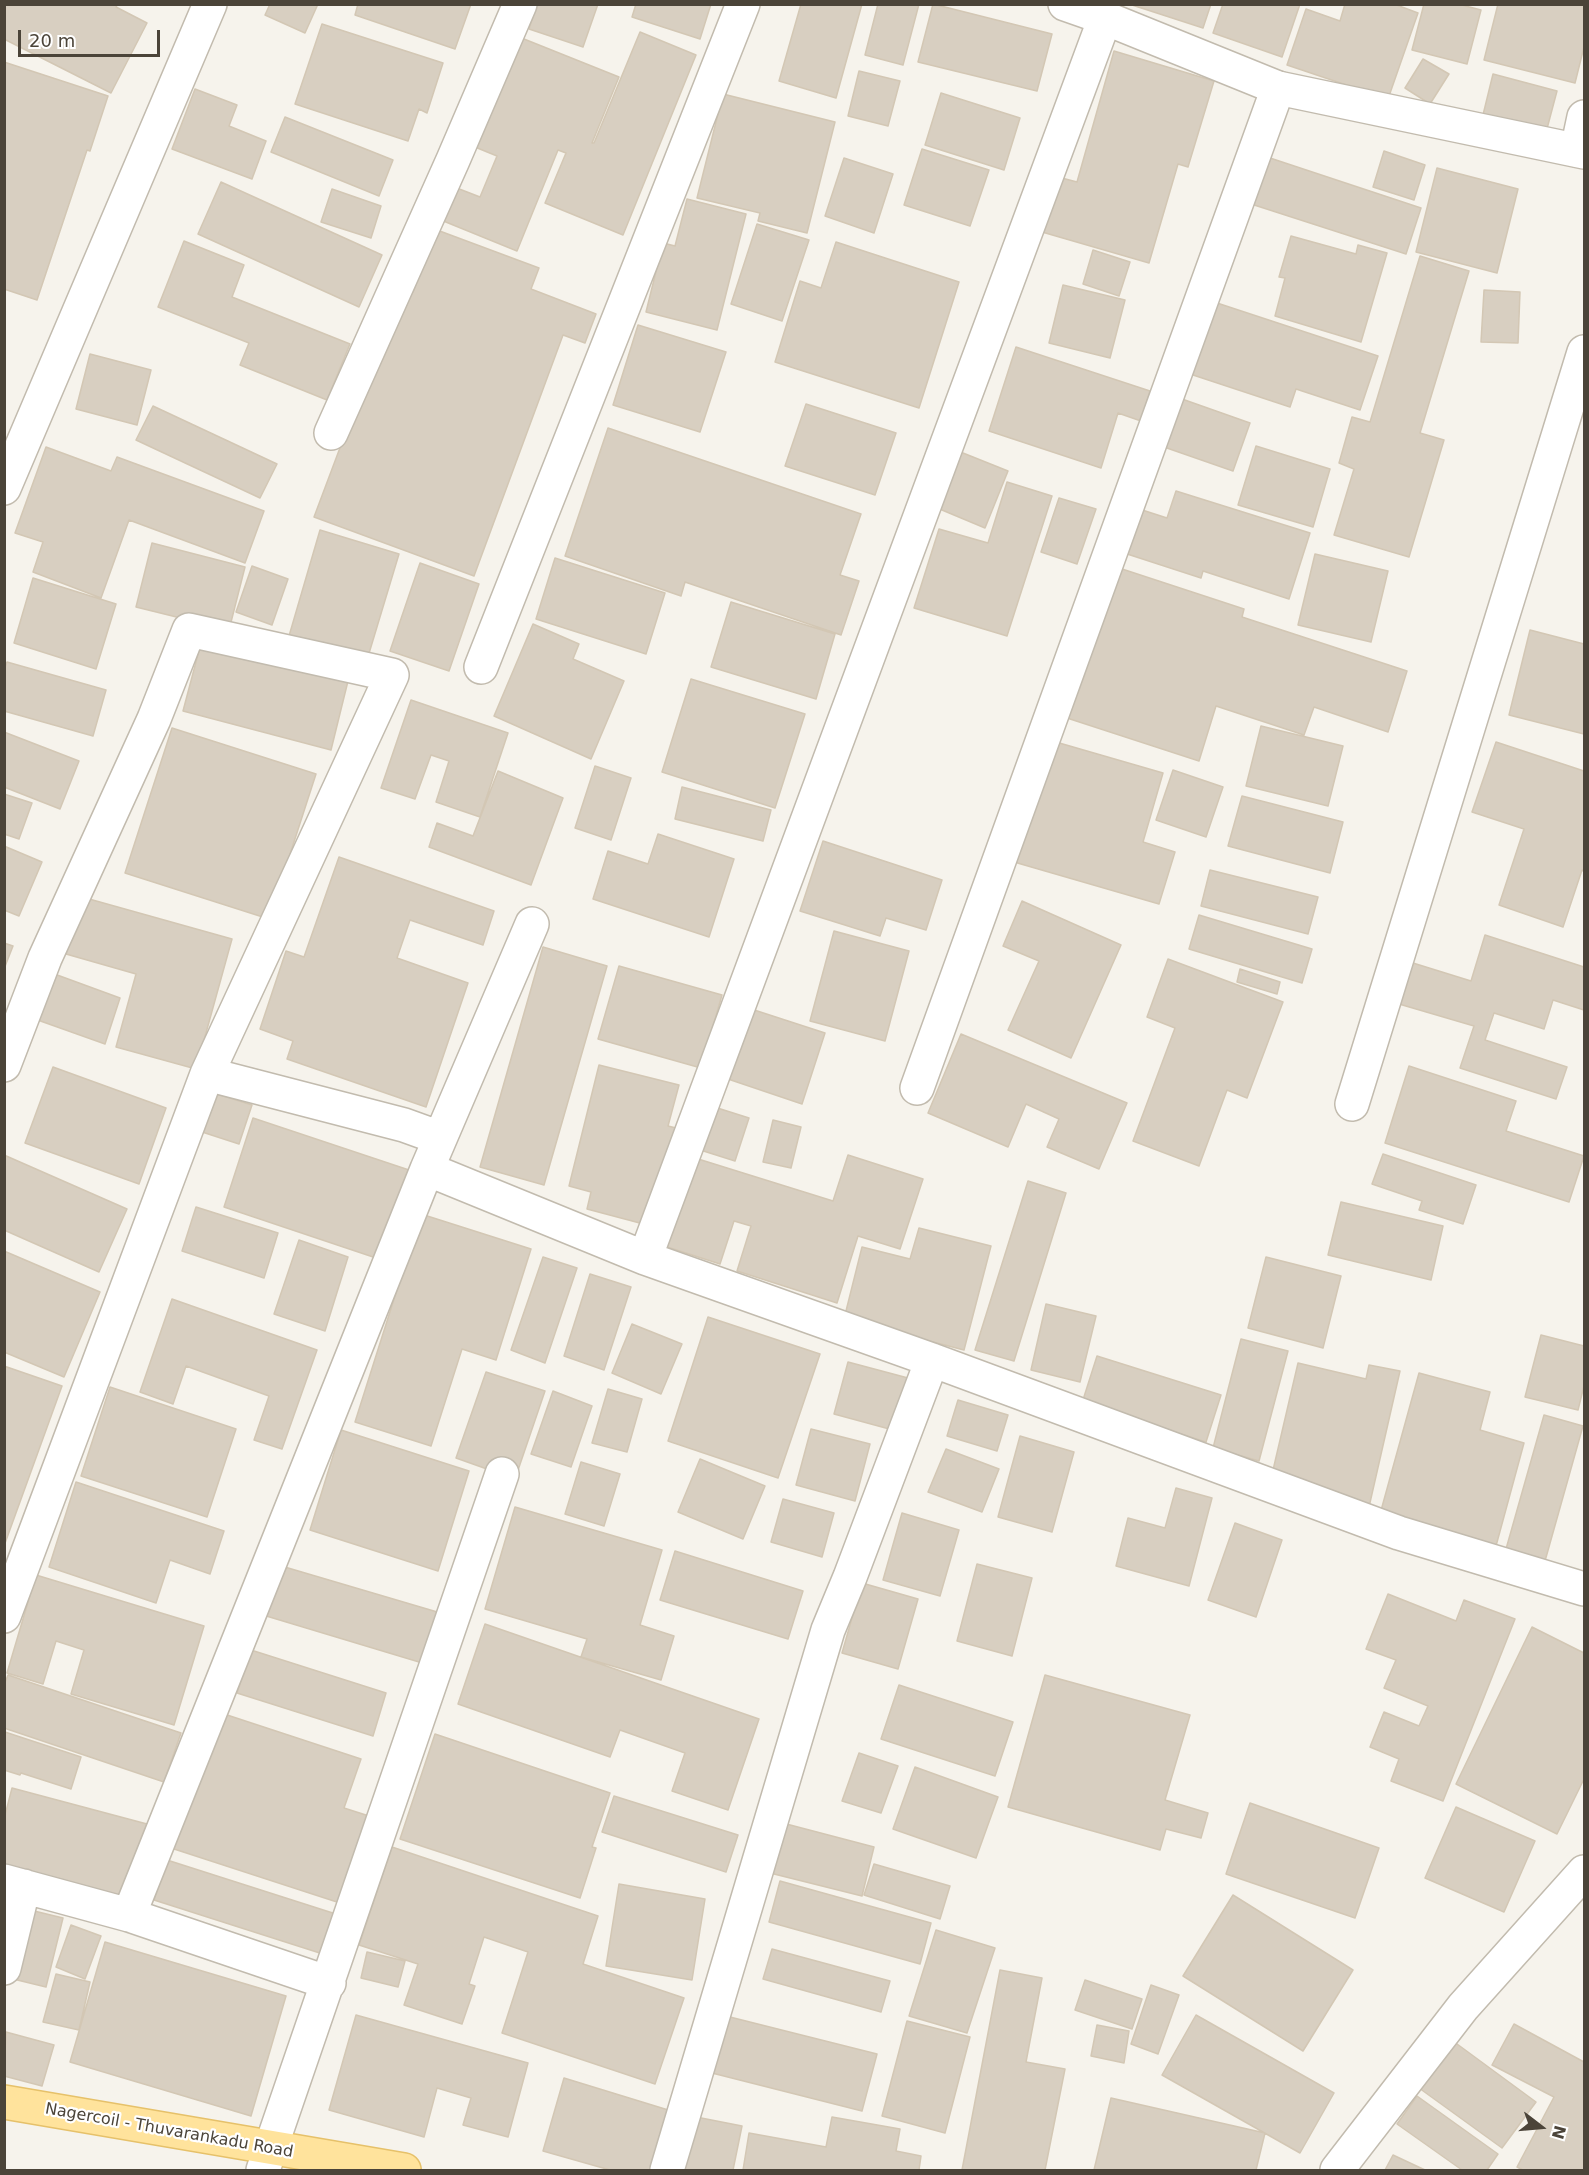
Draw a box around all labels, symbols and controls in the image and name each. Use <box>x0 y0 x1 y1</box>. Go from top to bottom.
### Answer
scale bar <box>21 18 164 56</box>
text: 20 m <box>29 30 75 51</box>
north arrow <box>1511 2097 1571 2157</box>
street label: Nagercoil - Thuvarankadu Road <box>43 2100 295 2162</box>
text: N <box>1548 2123 1570 2141</box>

